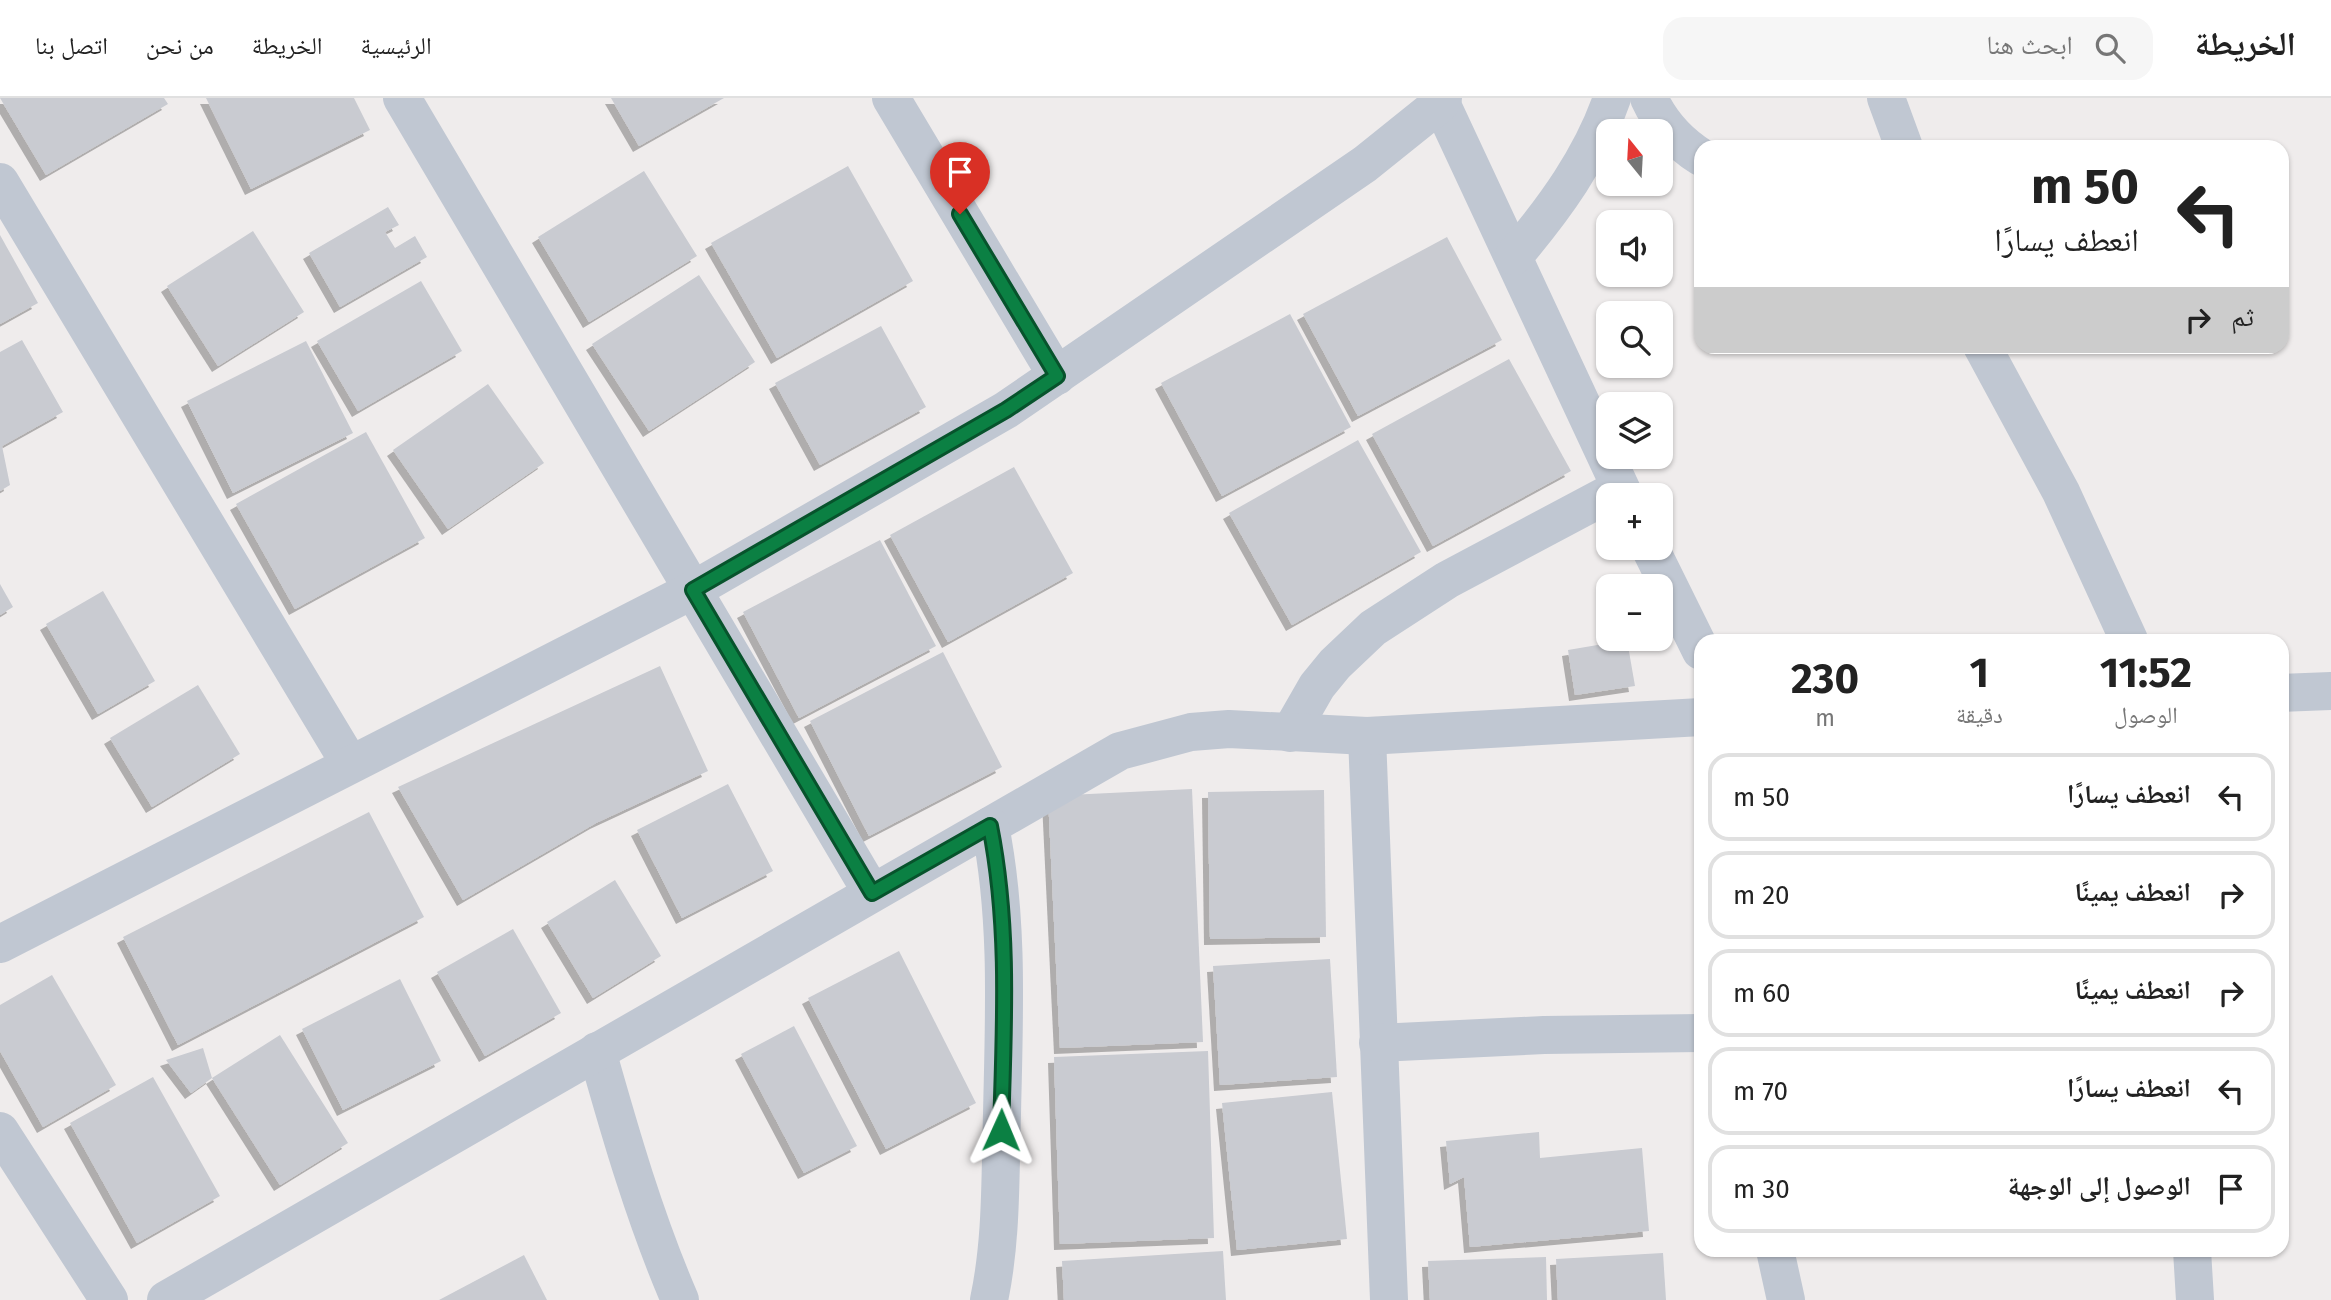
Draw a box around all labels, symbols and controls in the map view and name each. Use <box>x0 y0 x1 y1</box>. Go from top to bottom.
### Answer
search box <box>1663 17 2153 80</box>
text: الخريطة <box>2195 24 2296 64</box>
icon: search <box>2091 29 2129 67</box>
text: ابحث هنا <box>1987 30 2073 61</box>
text: اتصل بنا <box>35 32 108 60</box>
text: من نحن <box>146 32 214 60</box>
text: الخريطة <box>252 32 322 60</box>
text: الرئيسية <box>360 32 432 60</box>
north arrow <box>1596 119 1673 196</box>
map controls <box>1596 119 1673 651</box>
pin <box>930 142 990 214</box>
icon: arrive <box>941 153 979 191</box>
text: 50 m <box>2031 157 2139 216</box>
icon: left <box>2163 168 2254 259</box>
button: sound <box>1596 210 1673 287</box>
text: انعطف يسارًا <box>1994 221 2139 259</box>
button: search <box>1596 301 1673 378</box>
icon: right <box>2179 301 2217 339</box>
text: ثم <box>2231 302 2254 333</box>
button: layers <box>1596 392 1673 469</box>
button: + <box>1596 483 1673 560</box>
button: − <box>1596 574 1673 651</box>
text: 1 <box>1970 648 1989 698</box>
text: 11:52 <box>2100 648 2192 698</box>
text: 230 <box>1791 654 1859 704</box>
text: دقيقة <box>1956 701 2003 729</box>
text: الوصول <box>2114 701 2178 729</box>
text: m <box>1815 704 1835 732</box>
icon: left <box>2212 778 2250 816</box>
text: انعطف يسارًا <box>2067 779 2191 810</box>
text: 50 m <box>1733 782 1790 813</box>
icon: right <box>2212 876 2250 914</box>
text: انعطف يمينًا <box>2075 877 2191 908</box>
text: 20 m <box>1733 880 1790 911</box>
icon: right <box>2212 974 2250 1012</box>
text: انعطف يمينًا <box>2075 975 2191 1006</box>
text: 60 m <box>1733 978 1791 1009</box>
icon: left <box>2212 1072 2250 1110</box>
text: انعطف يسارًا <box>2067 1073 2191 1104</box>
text: 70 m <box>1733 1076 1788 1107</box>
position arrow <box>964 1093 1038 1167</box>
icon: arrive <box>2212 1170 2250 1208</box>
text: الوصول إلى الوجهة <box>2008 1171 2191 1202</box>
text: 30 m <box>1733 1174 1790 1205</box>

